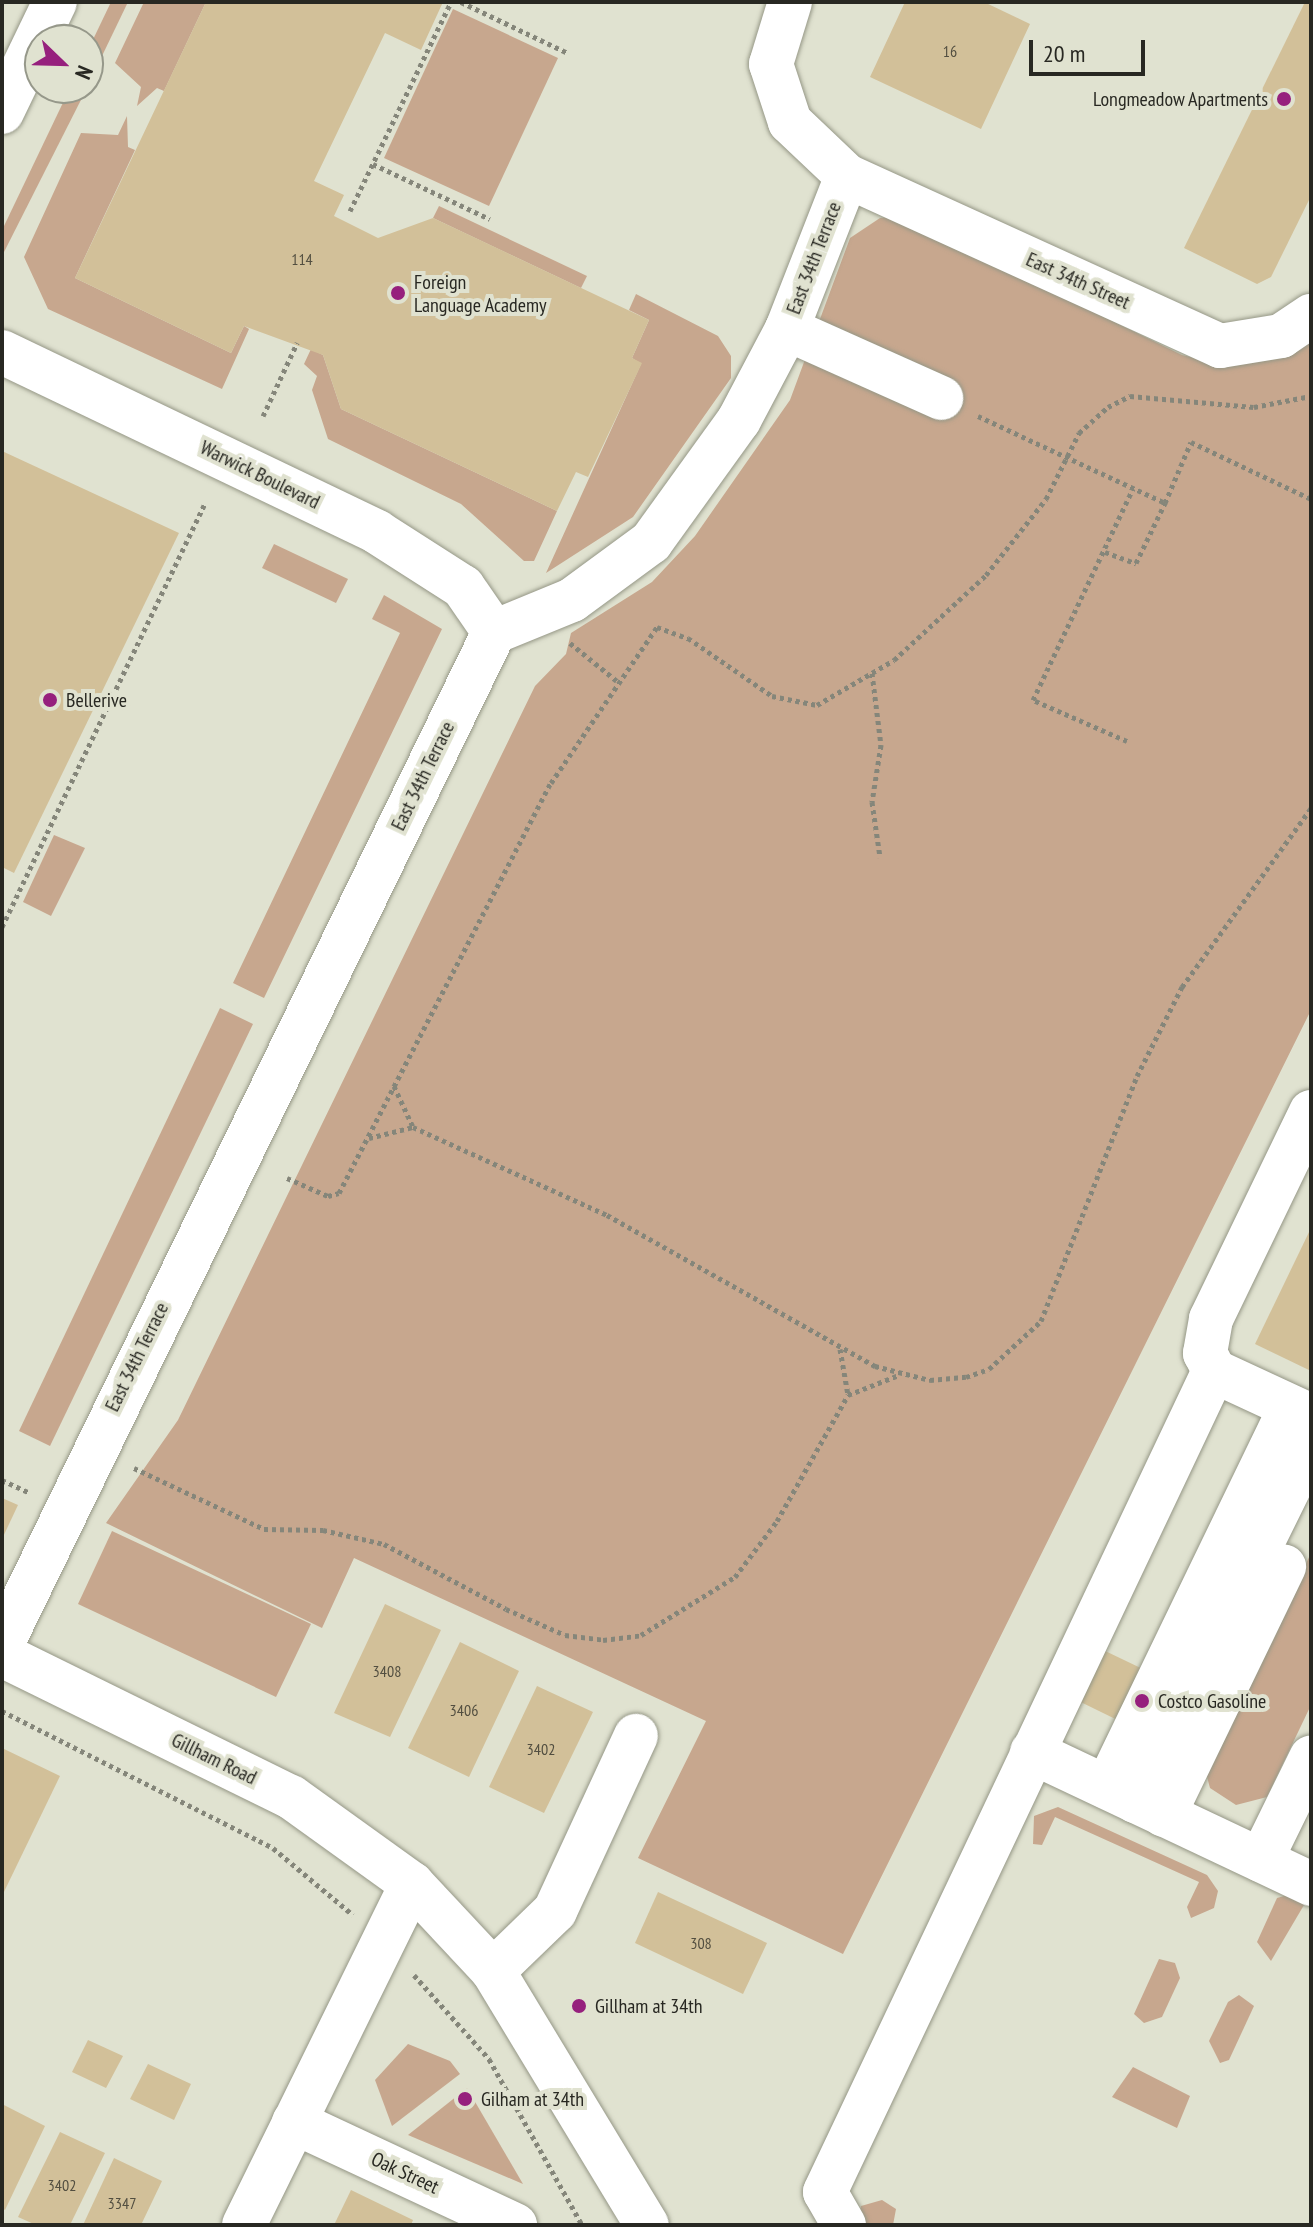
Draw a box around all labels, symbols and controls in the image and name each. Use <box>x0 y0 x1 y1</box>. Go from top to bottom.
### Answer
north arrow <box>24 24 104 104</box>
scale bar <box>1033 24 1149 74</box>
text: 20 m <box>1043 38 1085 69</box>
house number: 16 <box>943 41 957 61</box>
text: N <box>69 62 99 84</box>
place label: Longmeadow Apartments <box>1092 87 1268 111</box>
marker: Longmeadow Apartments <box>1275 90 1293 108</box>
street label: East 34th Terrace <box>782 198 846 318</box>
street label: East 34th Street <box>1022 247 1134 315</box>
house number: 114 <box>291 249 313 269</box>
place label: Foreign Language Academy <box>414 270 547 317</box>
marker: Foreign Language Academy <box>389 284 407 302</box>
street label: Warwick Boulevard <box>196 436 324 514</box>
place label: Bellerive <box>66 688 127 712</box>
marker: Bellerive <box>41 691 59 709</box>
street label: East 34th Terrace <box>386 717 460 835</box>
street label: East 34th Terrace <box>100 1298 174 1416</box>
house number: 3408 <box>373 1661 401 1681</box>
place label: Costco Gasoline <box>1158 1689 1266 1713</box>
marker: Costco Gasoline <box>1133 1692 1151 1710</box>
house number: 3406 <box>450 1700 478 1720</box>
street label: Gillham Road <box>168 1728 260 1790</box>
house number: 3402 <box>527 1739 555 1759</box>
house number: 308 <box>690 1933 712 1953</box>
place label: Gillham at 34th <box>595 1994 703 2018</box>
marker: Gillham at 34th <box>570 1997 588 2015</box>
place label: Gilham at 34th <box>481 2087 584 2111</box>
marker: Gilham at 34th <box>456 2090 474 2108</box>
street label: Oak Street <box>367 2147 443 2199</box>
house number: 3402 <box>48 2175 76 2195</box>
house number: 3347 <box>108 2193 136 2213</box>

